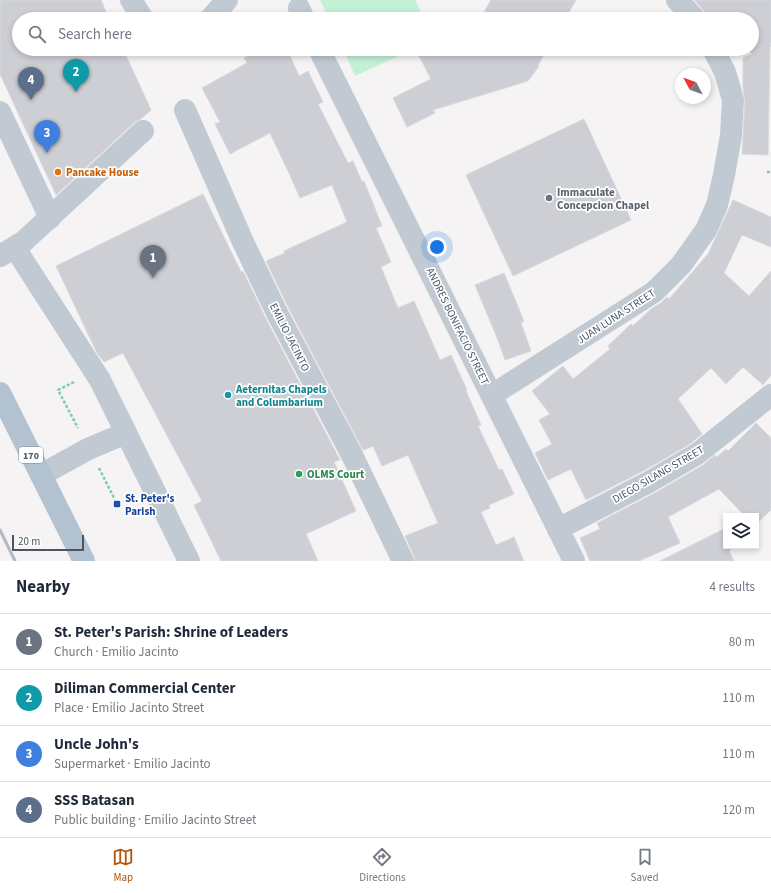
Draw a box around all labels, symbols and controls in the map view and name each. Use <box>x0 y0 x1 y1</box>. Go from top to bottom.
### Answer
search box <box>12 12 759 56</box>
icon: search <box>26 23 48 45</box>
text: Search here <box>58 24 132 45</box>
pin: 2 <box>63 59 89 92</box>
pin: 4 <box>18 67 44 100</box>
north arrow <box>675 68 711 104</box>
pin: 3 <box>34 120 60 153</box>
place label: Pancake House <box>66 165 139 180</box>
marker: Pancake House <box>53 167 63 177</box>
place label: Immaculate Concepcion Chapel <box>557 185 650 213</box>
marker: Immaculate Concepcion Chapel <box>544 193 554 203</box>
your location <box>427 237 447 257</box>
pin: 1 <box>140 245 166 278</box>
street label: ANDRES BONIFACIO STREET <box>423 265 493 387</box>
street label: JUAN LUNA STREET <box>574 286 658 347</box>
street label: EMILIO JACINTO <box>266 300 313 374</box>
place label: Aeternitas Chapels and Columbarium <box>235 382 327 410</box>
marker: Aeternitas Chapels and Columbarium <box>223 390 233 400</box>
street label: DIEGO SILANG STREET <box>610 442 707 507</box>
road number: 170 <box>19 447 43 463</box>
place label: OLMS Court <box>307 467 365 482</box>
marker: OLMS Court <box>294 469 304 479</box>
place label: St. Peter's Parish <box>125 491 174 519</box>
marker: St. Peter's Parish <box>112 499 122 509</box>
map controls <box>723 513 759 549</box>
button: layers <box>723 513 759 549</box>
scale bar <box>12 533 84 552</box>
text: 20 m <box>18 534 40 549</box>
text: Nearby <box>16 575 70 599</box>
text: 4 results <box>710 578 755 596</box>
text: St. Peter's Parish: Shrine of Leaders <box>54 622 288 643</box>
text: 1 <box>26 633 32 651</box>
text: 80 m <box>729 633 755 651</box>
text: Church · Emilio Jacinto <box>54 643 179 661</box>
text: Diliman Commercial Center <box>54 678 235 699</box>
text: 2 <box>26 689 32 707</box>
text: 110 m <box>722 689 755 707</box>
text: Place · Emilio Jacinto Street <box>54 699 204 717</box>
text: Uncle John's <box>54 734 139 755</box>
text: 3 <box>26 745 32 763</box>
text: 110 m <box>722 745 755 763</box>
text: Supermarket · Emilio Jacinto <box>54 755 211 773</box>
text: SSS Batasan <box>54 790 135 811</box>
text: 4 <box>26 801 32 819</box>
text: 120 m <box>722 801 755 819</box>
text: Public building · Emilio Jacinto Street <box>54 811 256 829</box>
tab: Map <box>112 846 134 885</box>
tab: Directions <box>359 846 406 885</box>
tab: Saved <box>631 846 659 885</box>

